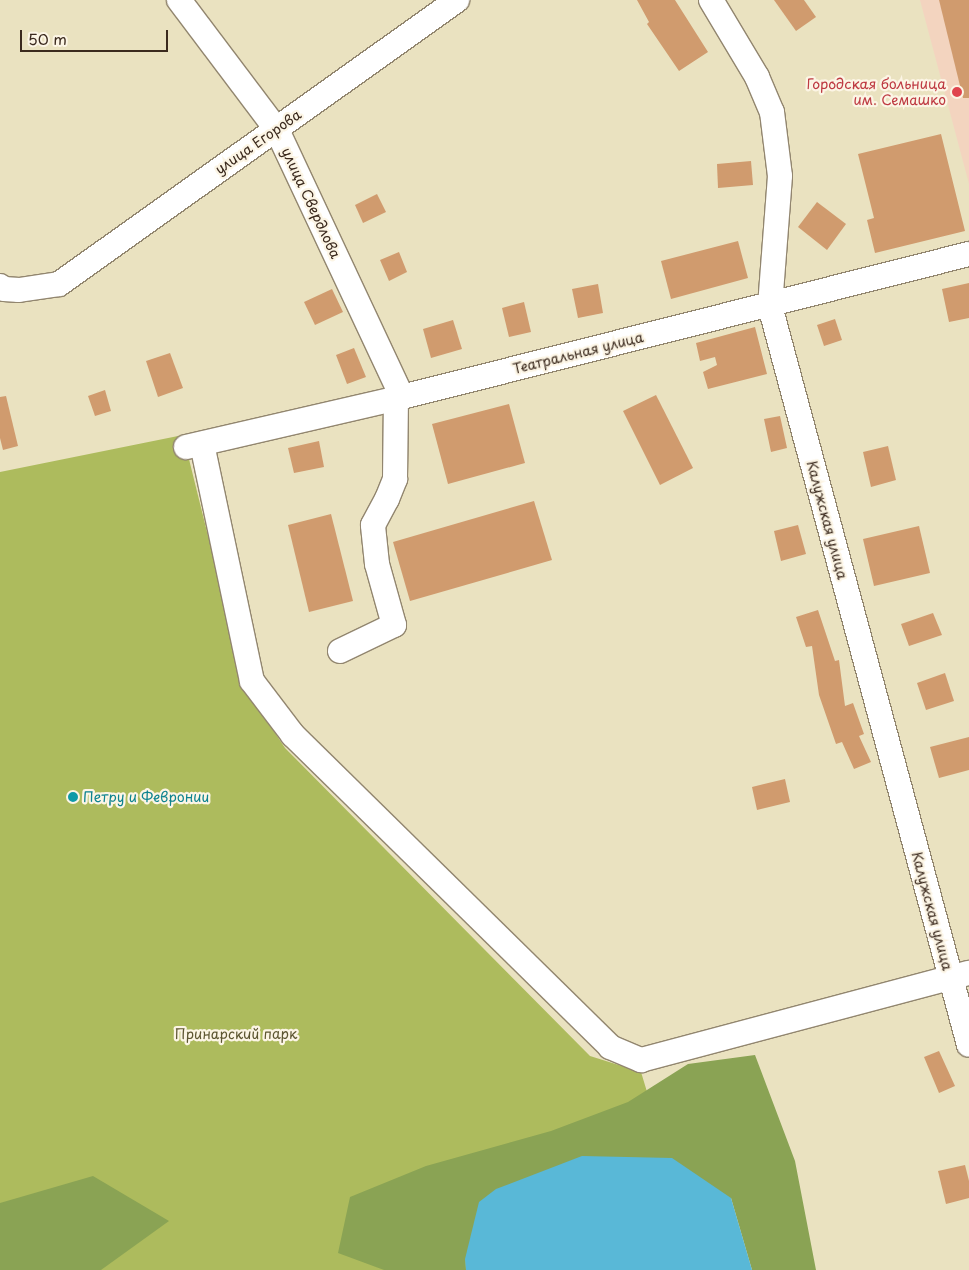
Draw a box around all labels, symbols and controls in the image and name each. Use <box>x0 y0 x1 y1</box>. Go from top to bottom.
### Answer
scale bar <box>22 20 170 52</box>
text: 50 m <box>28 27 67 50</box>
place label: Городская больница им. Семашко <box>807 76 946 108</box>
marker: Городская больница им. Семашко <box>950 85 964 99</box>
street label: улица Егорова <box>211 106 305 178</box>
street label: улица Свердлова <box>278 145 344 261</box>
street label: Театральная улица <box>511 329 645 377</box>
street label: Калужская улица <box>803 458 851 582</box>
place label: Петру и Февронии <box>83 789 210 805</box>
marker: Петру и Февронии <box>67 791 79 803</box>
street label: Калужская улица <box>908 849 956 973</box>
park label: Принарский парк <box>174 1026 298 1042</box>

